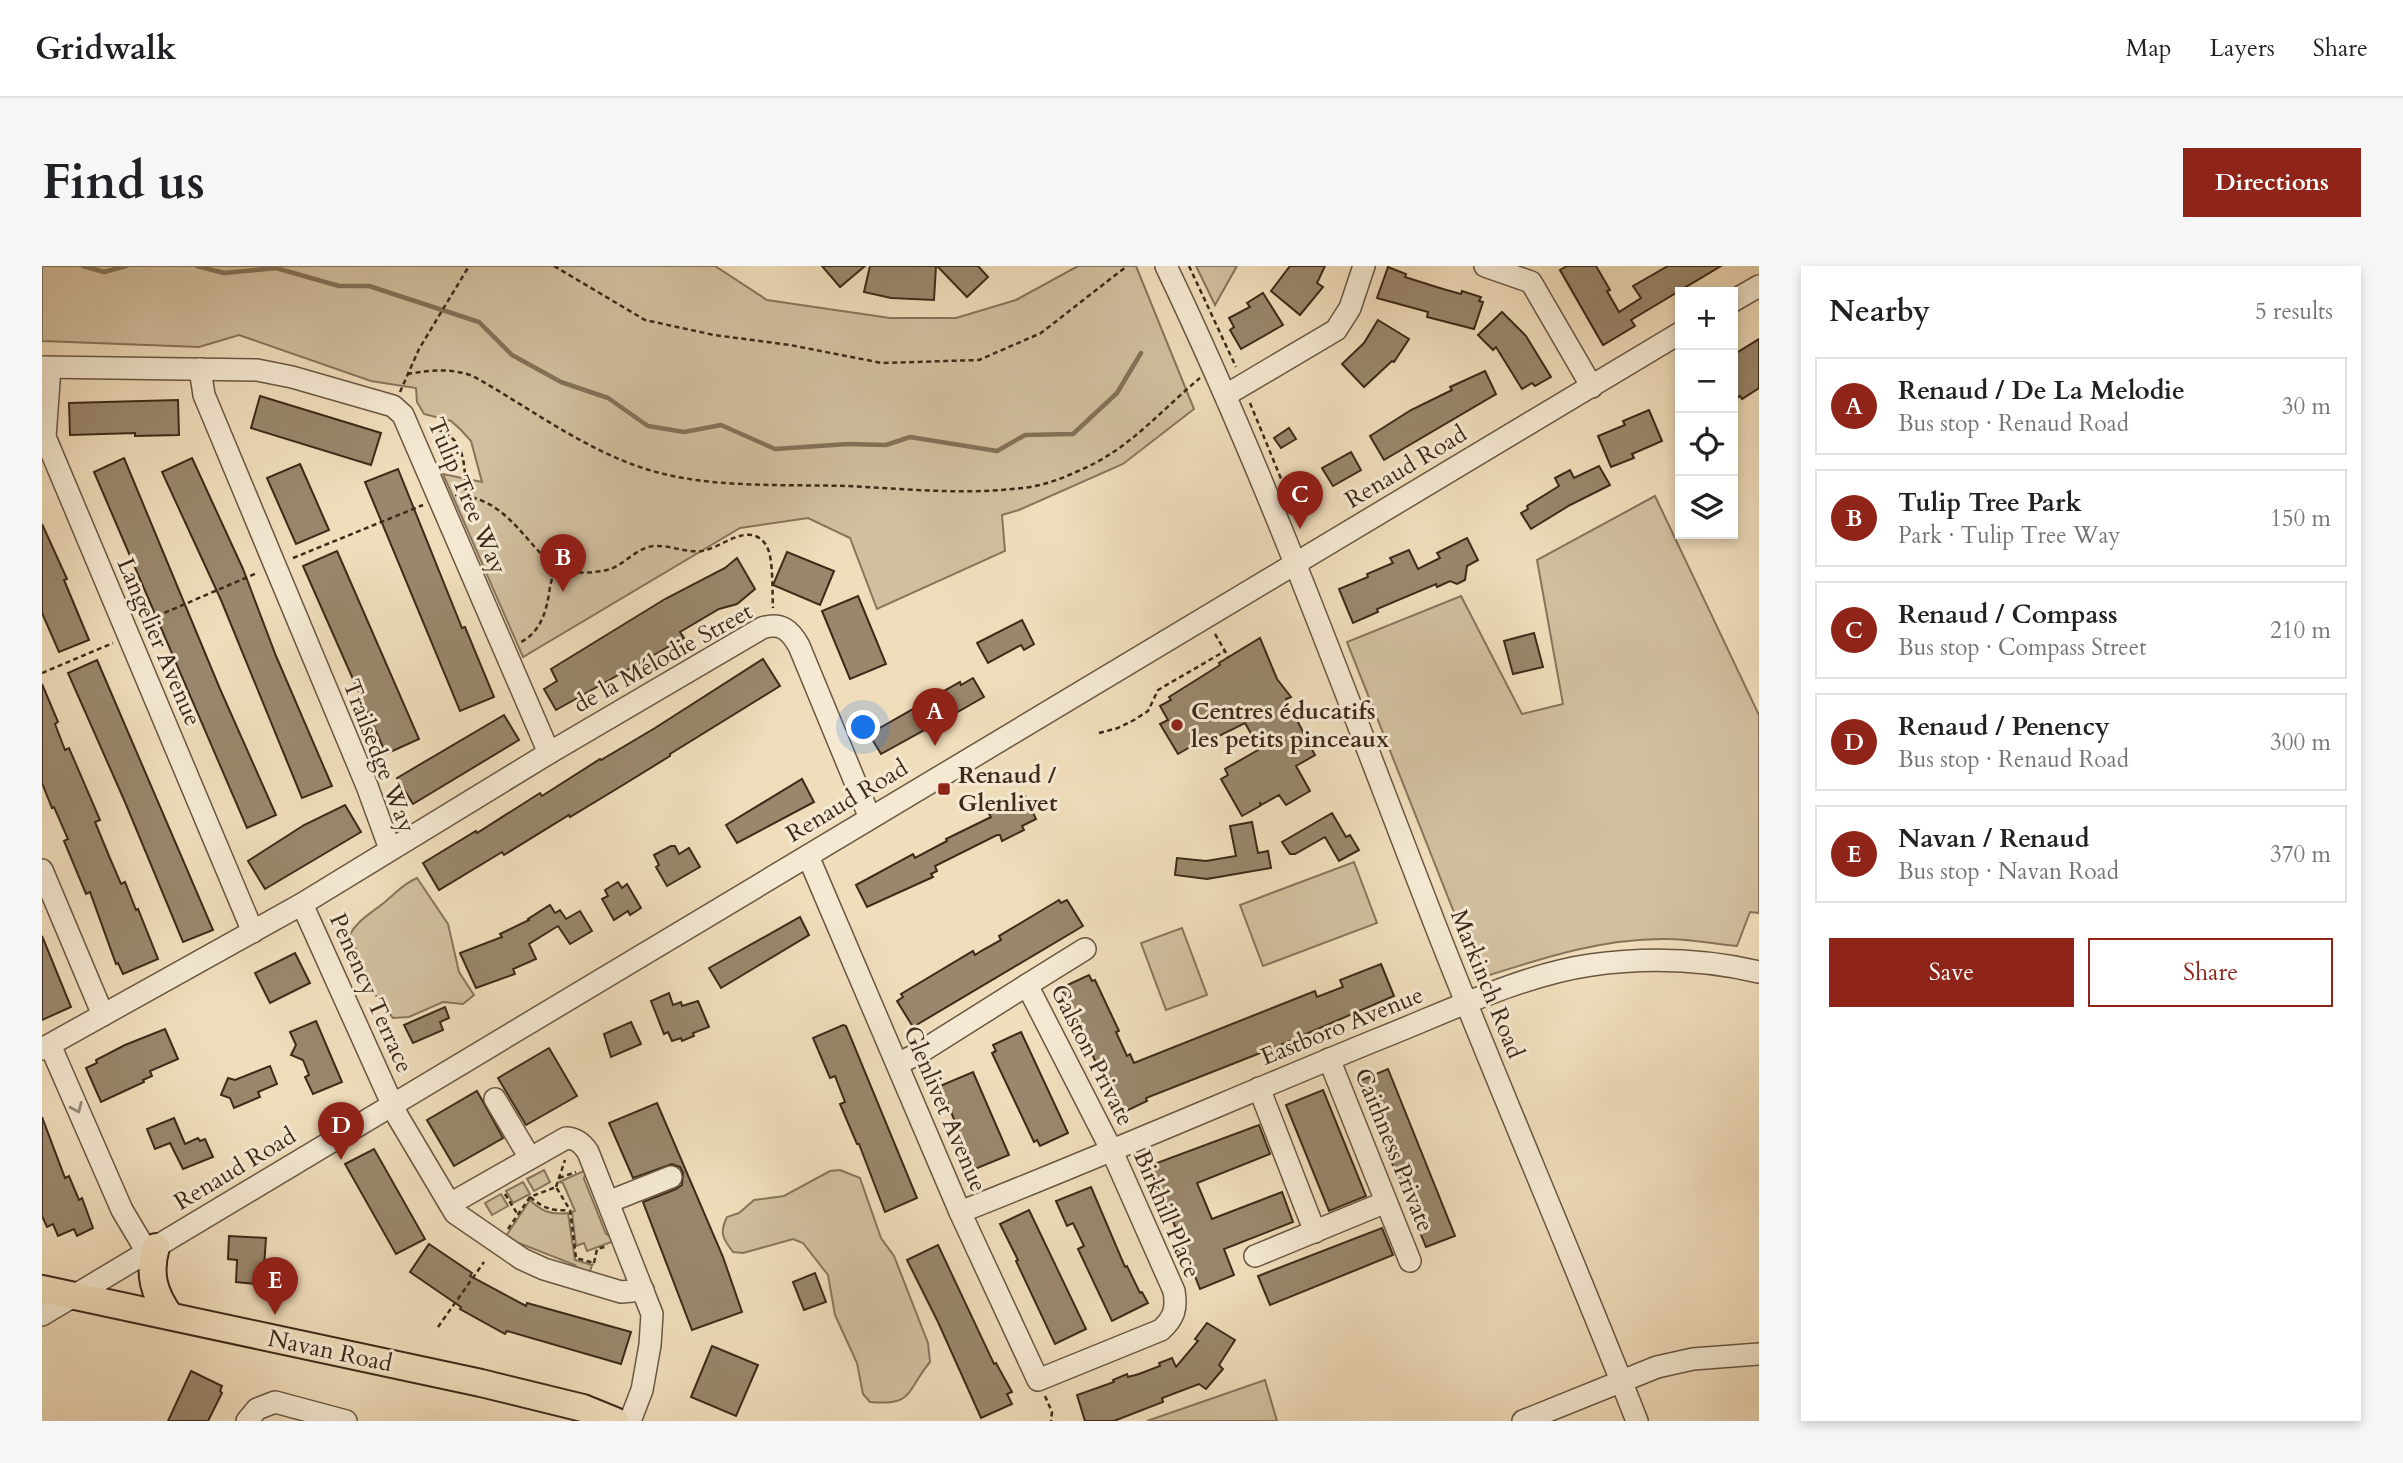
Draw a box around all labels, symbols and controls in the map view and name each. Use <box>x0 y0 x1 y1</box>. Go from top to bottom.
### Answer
text: Gridwalk <box>35 26 177 71</box>
text: Map <box>2126 32 2172 65</box>
text: Layers <box>2210 32 2275 65</box>
text: Share <box>2313 32 2368 65</box>
button: Directions <box>2183 148 2361 217</box>
text: Find us <box>42 149 205 216</box>
map controls <box>1675 287 1738 539</box>
button: + <box>1675 287 1738 350</box>
text: Nearby <box>1829 291 1930 332</box>
text: 5 results <box>2255 296 2333 327</box>
button: − <box>1675 350 1738 413</box>
text: Renaud / De La Melodie <box>1898 373 2185 408</box>
text: A <box>1845 391 1863 422</box>
text: 30 m <box>2282 391 2331 422</box>
text: Bus stop · Renaud Road <box>1898 408 2129 439</box>
street label: Tulip Tree Way <box>419 413 515 580</box>
button: locate <box>1675 413 1738 476</box>
street label: Renaud Road <box>1339 418 1473 516</box>
pin: C <box>1277 471 1323 529</box>
button: layers <box>1675 476 1738 539</box>
text: Tulip Tree Park <box>1898 485 2082 520</box>
text: B <box>1846 503 1862 534</box>
text: 150 m <box>2270 503 2331 534</box>
text: Park · Tulip Tree Way <box>1898 520 2120 551</box>
pin: B <box>540 534 586 592</box>
street label: Langelier Avenue <box>109 553 209 731</box>
street label: de la Mélodie Street <box>567 595 759 721</box>
text: Renaud / Compass <box>1898 597 2118 632</box>
text: C <box>1845 615 1863 646</box>
text: 210 m <box>2270 615 2331 646</box>
text: Bus stop · Compass Street <box>1898 632 2147 663</box>
street label: Trailsedge Way <box>335 675 423 838</box>
pin: A <box>912 688 958 746</box>
place label: Centres éducatifs les petits pinceaux <box>1191 695 1389 756</box>
text: Renaud / Penency <box>1898 709 2110 744</box>
your location <box>846 710 880 744</box>
marker: Centres éducatifs les petits pinceaux <box>1169 717 1185 733</box>
text: D <box>1844 727 1864 758</box>
text: 300 m <box>2270 727 2331 758</box>
text: Bus stop · Renaud Road <box>1898 744 2129 775</box>
street label: Renaud Road <box>780 752 914 850</box>
place label: Renaud / Glenlivet <box>958 759 1058 820</box>
marker: Renaud / Glenlivet <box>936 781 952 797</box>
text: Navan / Renaud <box>1898 821 2089 856</box>
text: E <box>1847 839 1861 870</box>
text: 370 m <box>2270 839 2331 870</box>
text: Bus stop · Navan Road <box>1898 856 2119 887</box>
street label: Markinch Road <box>1442 904 1532 1064</box>
street label: Penency Terrace <box>321 908 421 1078</box>
button: Save <box>1829 938 2074 1007</box>
button: Share <box>2088 938 2333 1007</box>
street label: Eastboro Avenue <box>1256 978 1428 1074</box>
street label: Galston Private <box>1042 979 1142 1131</box>
street label: Glenlivet Avenue <box>895 1021 995 1197</box>
street label: Caithness Private <box>1346 1063 1442 1237</box>
one-way arrow <box>69 1101 83 1113</box>
pin: D <box>318 1102 364 1160</box>
street label: Renaud Road <box>168 1120 302 1218</box>
street label: Birkhill Place <box>1125 1145 1209 1283</box>
pin: E <box>252 1257 298 1315</box>
street label: Navan Road <box>265 1322 395 1380</box>

